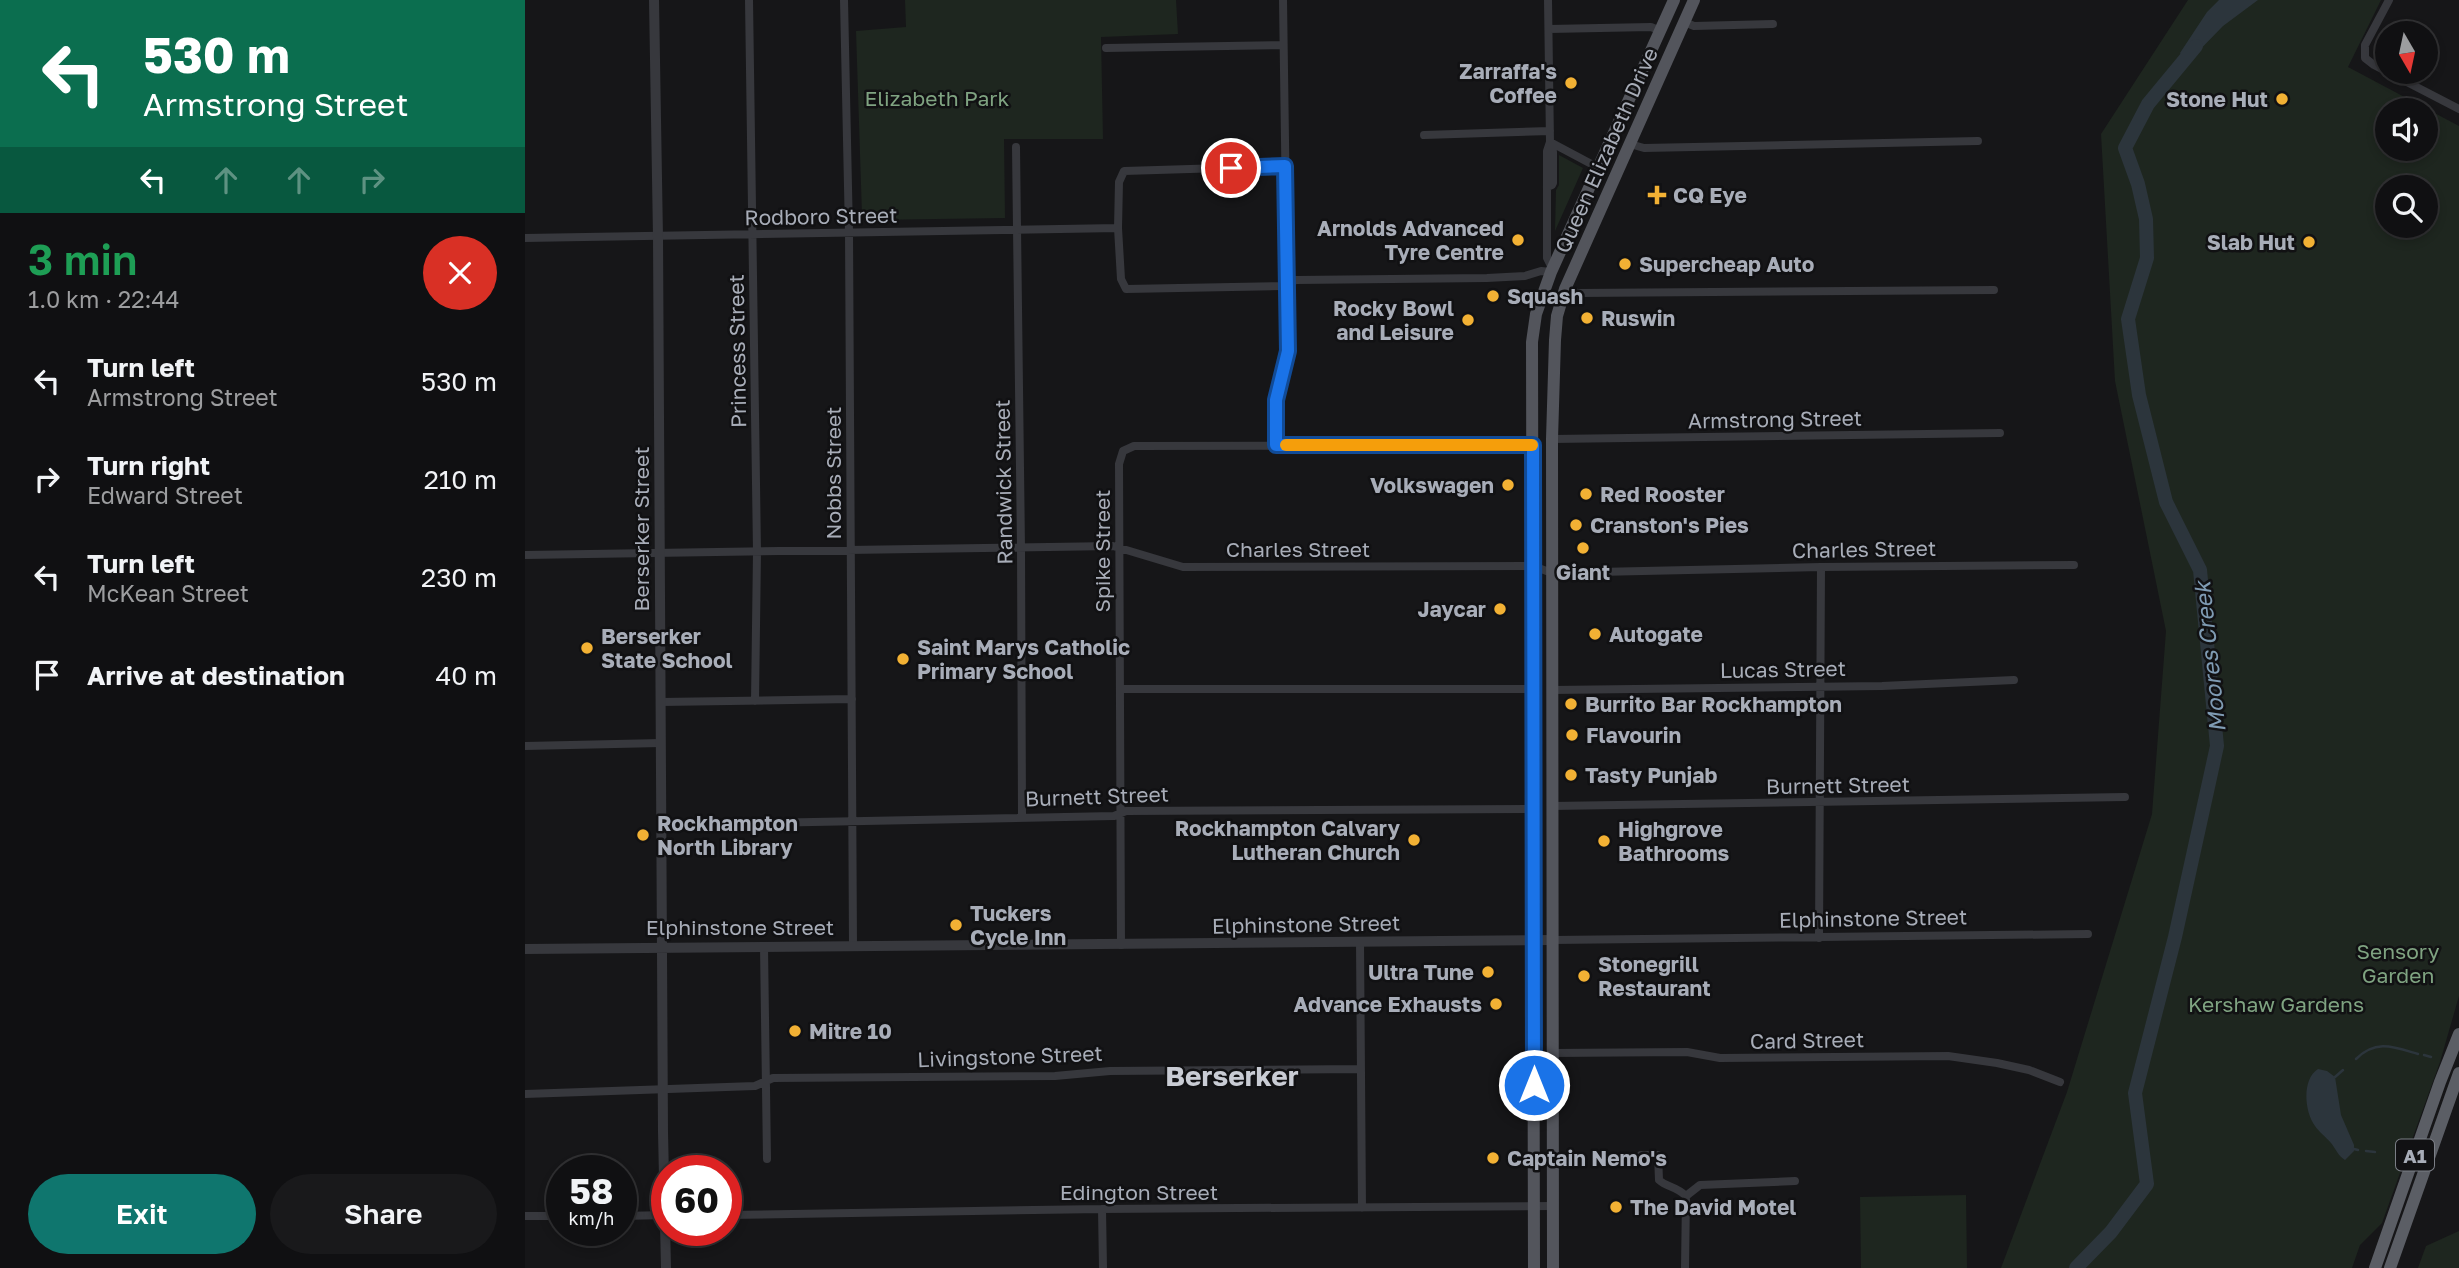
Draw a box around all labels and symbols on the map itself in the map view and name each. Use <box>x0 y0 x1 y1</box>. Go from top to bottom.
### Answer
north arrow <box>2375 21 2438 84</box>
street label: Queen Elizabeth Drive <box>1549 43 1663 257</box>
place label: Zarraffa's Coffee <box>1459 58 1557 108</box>
marker: Zarraffa's Coffee <box>1563 75 1579 91</box>
park label: Elizabeth Park <box>865 85 1010 111</box>
place label: Stone Hut <box>2166 86 2268 112</box>
marker: Stone Hut <box>2274 91 2290 107</box>
pin <box>1201 138 1261 198</box>
place label: CQ Eye <box>1673 182 1747 208</box>
marker: CQ Eye <box>1647 185 1667 205</box>
street label: Rodboro Street <box>744 202 898 230</box>
place label: Arnolds Advanced Tyre Centre <box>1317 215 1504 265</box>
place label: Slab Hut <box>2207 229 2295 255</box>
marker: Arnolds Advanced Tyre Centre <box>1510 232 1526 248</box>
marker: Slab Hut <box>2301 234 2317 250</box>
place label: Supercheap Auto <box>1639 251 1814 277</box>
marker: Supercheap Auto <box>1617 256 1633 272</box>
street label: Princess Street <box>723 274 751 428</box>
place label: Squash <box>1507 283 1583 309</box>
marker: Squash <box>1485 288 1501 304</box>
place label: Rocky Bowl and Leisure <box>1333 295 1454 345</box>
place label: Ruswin <box>1601 305 1675 331</box>
marker: Ruswin <box>1579 310 1595 326</box>
marker: Rocky Bowl and Leisure <box>1460 312 1476 328</box>
street label: Randwick Street <box>989 399 1017 565</box>
street label: Armstrong Street <box>1688 404 1862 434</box>
street label: Nobbs Street <box>820 407 846 539</box>
street label: Berserker Street <box>628 446 654 612</box>
place label: Volkswagen <box>1370 472 1494 498</box>
marker: Volkswagen <box>1500 477 1516 493</box>
place label: Red Rooster <box>1600 481 1725 507</box>
marker: Red Rooster <box>1578 486 1594 502</box>
street label: Spike Street <box>1089 489 1115 613</box>
place label: Cranston's Pies <box>1590 512 1749 538</box>
marker: Cranston's Pies <box>1568 517 1584 533</box>
street label: Charles Street <box>1792 535 1936 563</box>
street label: Charles Street <box>1226 536 1370 562</box>
marker: Giant <box>1575 540 1591 556</box>
place label: Giant <box>1556 559 1610 585</box>
water label: Moores Creek <box>2187 578 2231 734</box>
place label: Jaycar <box>1418 596 1486 622</box>
marker: Jaycar <box>1492 601 1508 617</box>
place label: Autogate <box>1609 621 1703 647</box>
place label: Berserker State School <box>601 623 733 673</box>
marker: Autogate <box>1587 626 1603 642</box>
place label: Saint Marys Catholic Primary School <box>917 634 1130 684</box>
marker: Berserker State School <box>579 640 595 656</box>
marker: Saint Marys Catholic Primary School <box>895 651 911 667</box>
street label: Lucas Street <box>1720 655 1846 683</box>
place label: Burrito Bar Rockhampton <box>1585 691 1842 717</box>
marker: Burrito Bar Rockhampton <box>1563 696 1579 712</box>
place label: Flavourin <box>1586 722 1681 748</box>
marker: Flavourin <box>1564 727 1580 743</box>
place label: Tasty Punjab <box>1585 762 1717 788</box>
marker: Tasty Punjab <box>1563 767 1579 783</box>
street label: Burnett Street <box>1766 771 1910 799</box>
street label: Burnett Street <box>1025 780 1169 812</box>
place label: Rockhampton North Library <box>657 810 798 860</box>
place label: Rockhampton Calvary Lutheran Church <box>1175 815 1400 865</box>
place label: Highgrove Bathrooms <box>1618 816 1730 866</box>
marker: Rockhampton North Library <box>635 827 651 843</box>
marker: Rockhampton Calvary Lutheran Church <box>1406 832 1422 848</box>
marker: Highgrove Bathrooms <box>1596 833 1612 849</box>
place label: Tuckers Cycle Inn <box>970 900 1066 950</box>
street label: Elphinstone Street <box>1779 903 1967 933</box>
street label: Elphinstone Street <box>1212 909 1400 939</box>
street label: Elphinstone Street <box>646 914 834 940</box>
marker: Tuckers Cycle Inn <box>948 917 964 933</box>
park label: Sensory Garden <box>2357 938 2440 988</box>
place label: Stonegrill Restaurant <box>1598 951 1711 1001</box>
place label: Ultra Tune <box>1368 959 1474 985</box>
marker: Ultra Tune <box>1480 964 1496 980</box>
marker: Stonegrill Restaurant <box>1576 968 1592 984</box>
place label: Advance Exhausts <box>1293 991 1482 1017</box>
park label: Kershaw Gardens <box>2188 991 2364 1017</box>
marker: Advance Exhausts <box>1488 996 1504 1012</box>
place label: Mitre 10 <box>809 1018 892 1044</box>
marker: Mitre 10 <box>787 1023 803 1039</box>
street label: Card Street <box>1750 1026 1864 1054</box>
street label: Livingstone Street <box>917 1040 1103 1072</box>
position arrow <box>1497 1048 1571 1122</box>
district label: Berserker <box>1165 1059 1299 1092</box>
road number: A1 <box>2396 1140 2434 1170</box>
place label: Captain Nemo's <box>1507 1145 1667 1171</box>
marker: Captain Nemo's <box>1485 1150 1501 1166</box>
speed limit sign: 60 <box>651 1155 742 1246</box>
street label: Edington Street <box>1060 1179 1218 1205</box>
place label: The David Motel <box>1630 1194 1796 1220</box>
marker: The David Motel <box>1608 1199 1624 1215</box>

